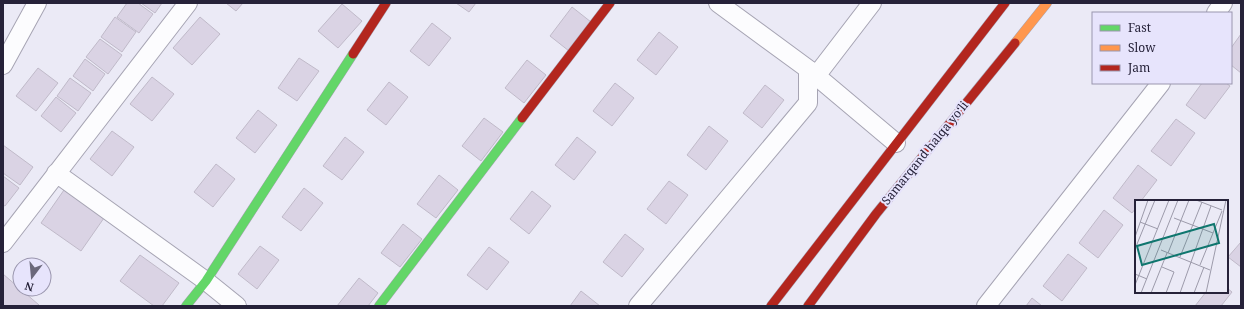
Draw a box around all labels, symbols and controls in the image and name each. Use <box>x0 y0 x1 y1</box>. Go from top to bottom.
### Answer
legend <box>1092 12 1232 84</box>
text: Fast <box>1128 19 1151 36</box>
text: Slow <box>1128 39 1156 56</box>
text: Jam <box>1127 59 1150 76</box>
street label: Samarqand halqa yoʻli <box>877 97 972 208</box>
inset map <box>1135 200 1228 293</box>
north arrow <box>12 257 52 297</box>
text: N <box>23 279 35 295</box>

